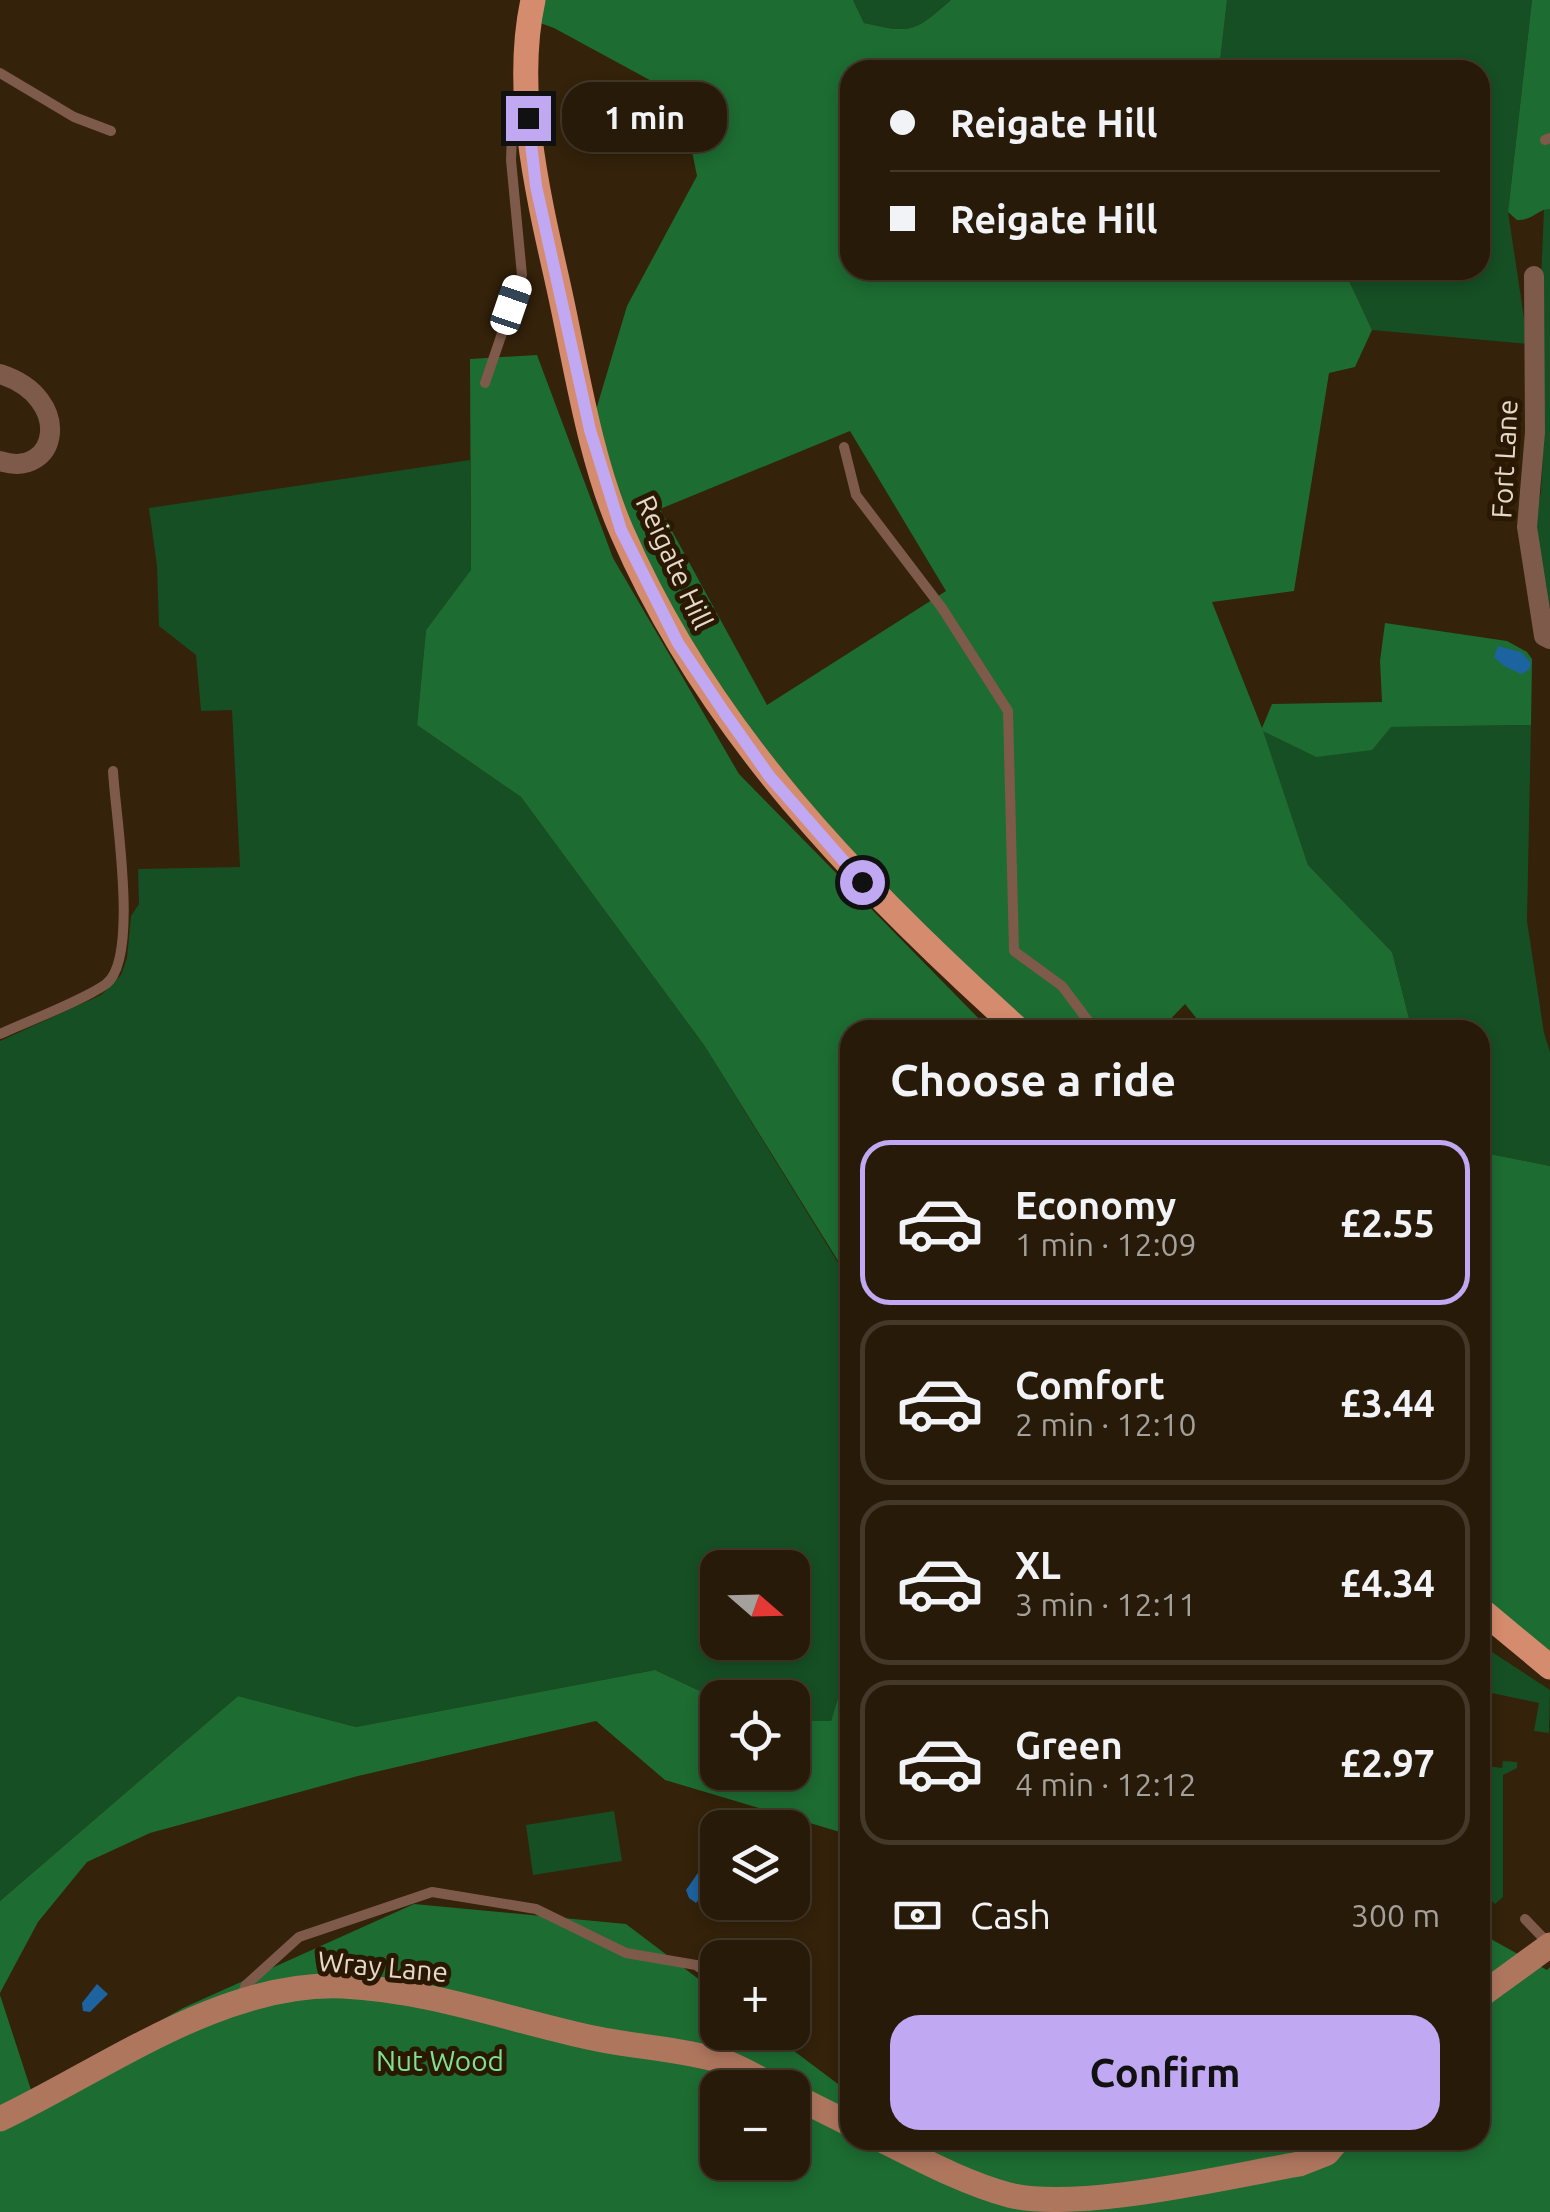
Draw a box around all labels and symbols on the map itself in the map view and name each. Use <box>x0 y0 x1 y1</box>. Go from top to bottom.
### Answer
callout: 1 min <box>563 83 728 153</box>
route end <box>506 96 551 141</box>
car <box>487 272 535 338</box>
street label: Fort Lane <box>1485 399 1523 519</box>
street label: Reigate Hill <box>631 490 719 634</box>
route start <box>840 860 885 905</box>
north arrow <box>700 1550 810 1660</box>
street label: Wray Lane <box>317 1945 449 1987</box>
park label: Nut Wood <box>376 2045 504 2076</box>

